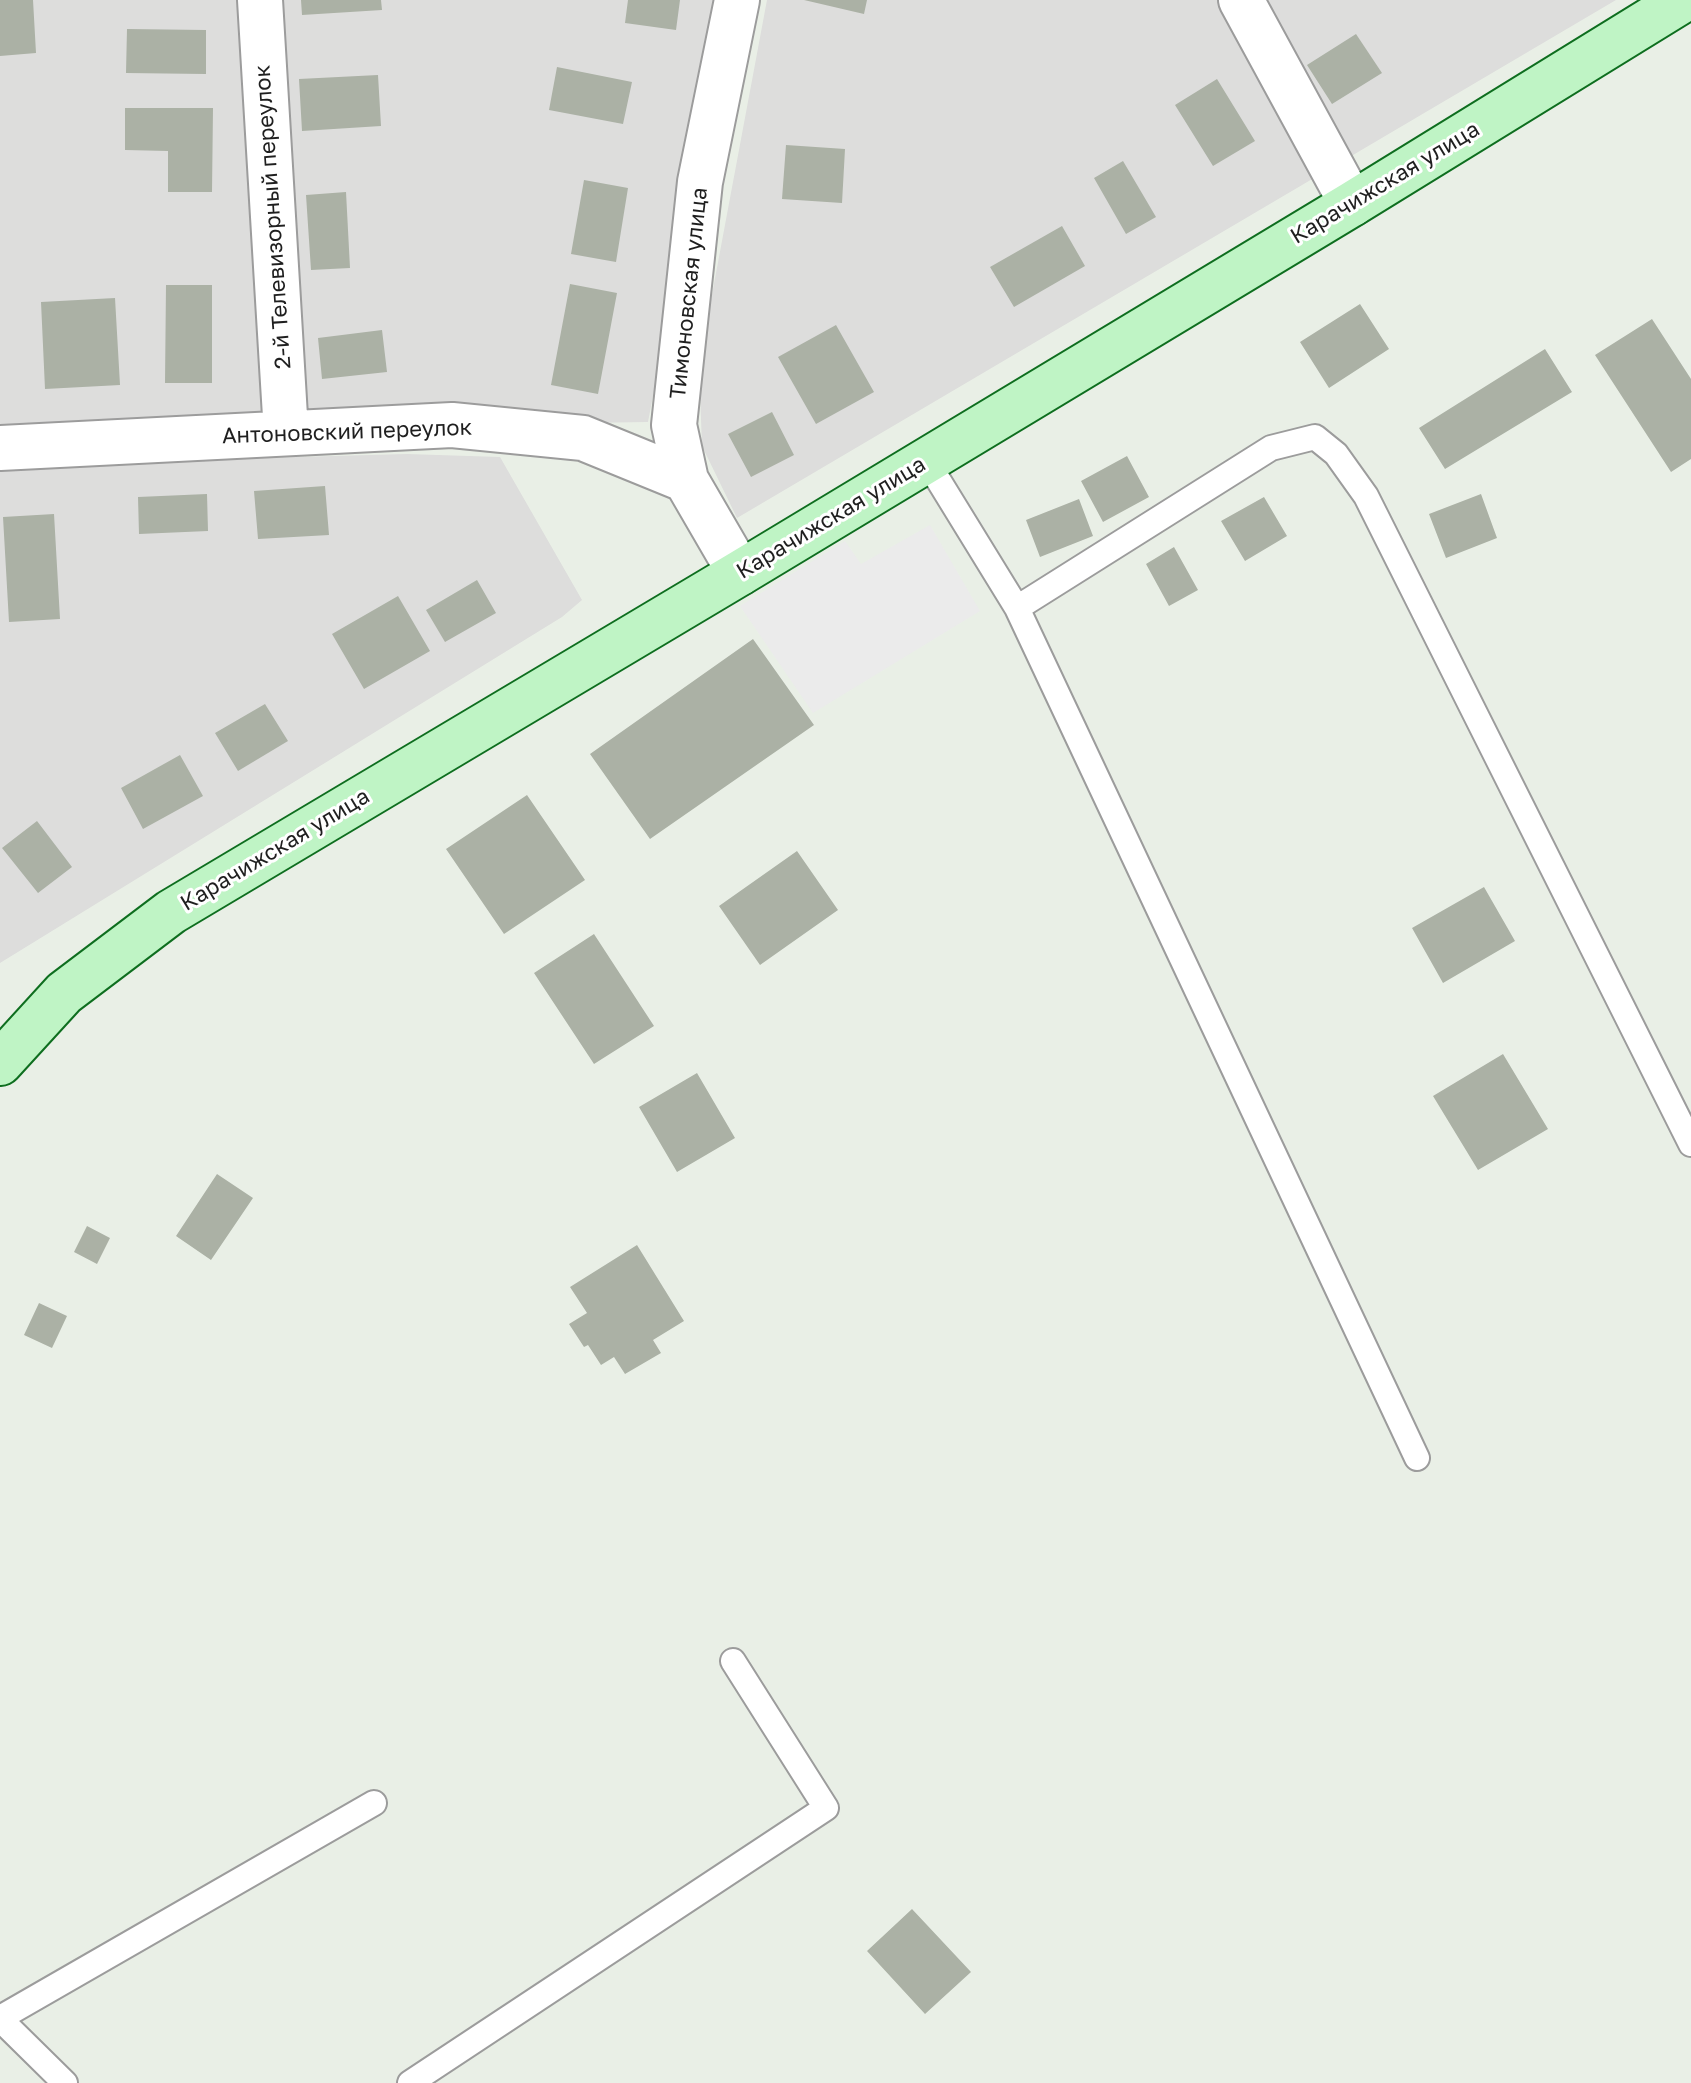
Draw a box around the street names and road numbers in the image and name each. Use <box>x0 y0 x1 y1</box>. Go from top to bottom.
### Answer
street label: 2-й Телевизорный переулок <box>249 64 297 370</box>
street label: Карачижская улица <box>1286 116 1484 250</box>
street label: Тимоновская улица <box>665 186 713 400</box>
street label: Антоновский переулок <box>221 414 473 450</box>
street label: Карачижская улица <box>732 451 930 585</box>
street label: Карачижская улица <box>176 783 374 917</box>

